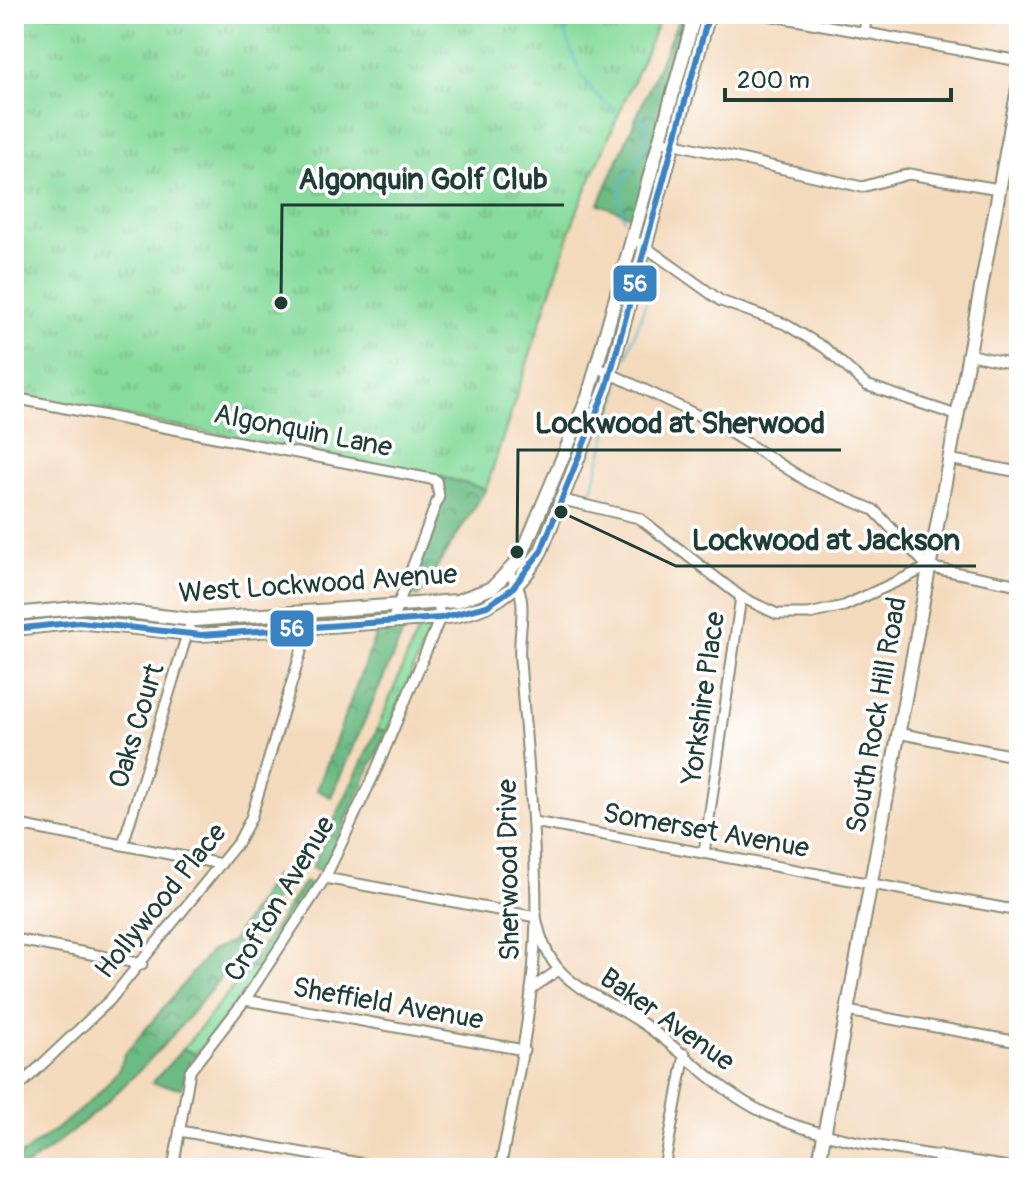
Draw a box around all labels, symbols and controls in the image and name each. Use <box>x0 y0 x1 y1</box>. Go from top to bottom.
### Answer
scale bar <box>725 52 951 102</box>
text: 200 m <box>737 66 810 95</box>
callout: Algonquin Golf Club <box>282 151 564 205</box>
text: Algonquin Golf Club <box>298 161 548 198</box>
line badge: 56 <box>612 264 658 303</box>
text: 56 <box>623 270 648 298</box>
callout: Lockwood at Sherwood <box>518 396 841 450</box>
street label: Algonquin Lane <box>211 397 395 465</box>
text: Lockwood at Sherwood <box>535 405 825 442</box>
callout: Lockwood at Jackson <box>676 512 976 566</box>
text: Lockwood at Jackson <box>692 522 960 559</box>
street label: West Lockwood Avenue <box>178 557 459 611</box>
street label: South Rock Hill Road <box>839 594 915 836</box>
line badge: 56 <box>269 609 315 648</box>
street label: Yorkshire Place <box>674 609 733 788</box>
text: 56 <box>280 615 305 643</box>
street label: Oaks Court <box>101 659 173 793</box>
street label: Sherwood Drive <box>490 779 528 961</box>
street label: Somerset Avenue <box>600 796 812 866</box>
street label: Crofton Avenue <box>217 810 343 988</box>
street label: Hollywood Place <box>88 816 235 986</box>
street label: Baker Avenue <box>593 961 741 1079</box>
street label: Sheffield Avenue <box>290 970 486 1038</box>

